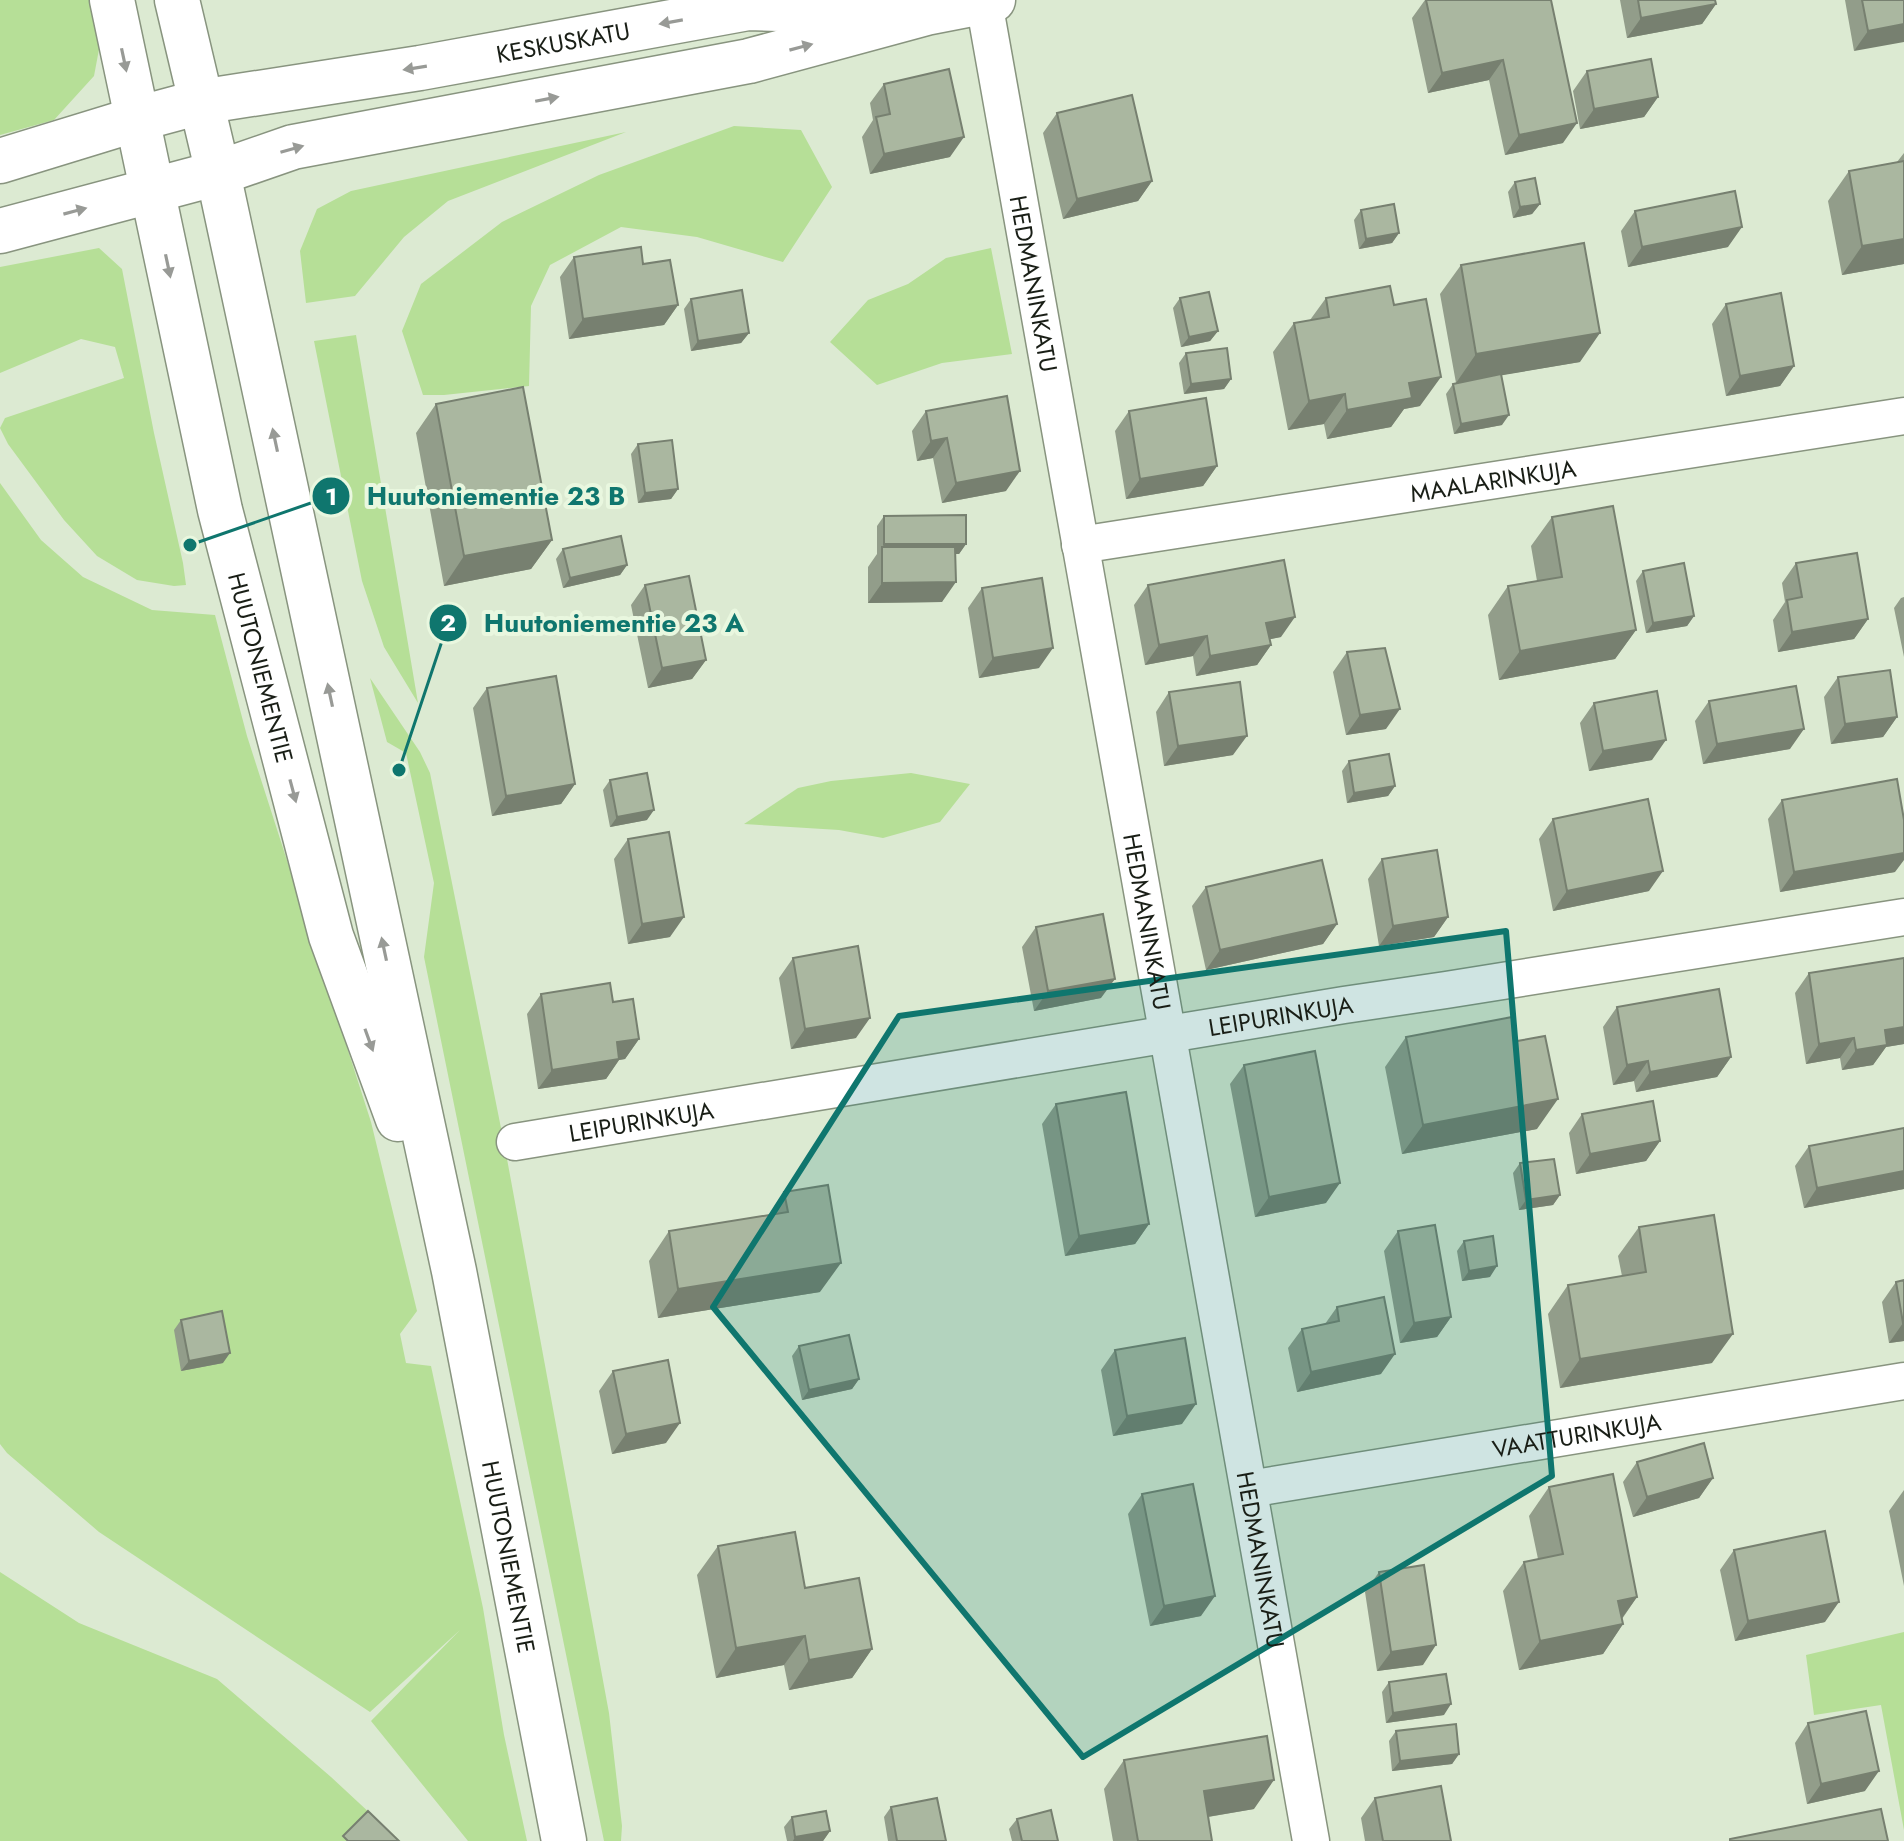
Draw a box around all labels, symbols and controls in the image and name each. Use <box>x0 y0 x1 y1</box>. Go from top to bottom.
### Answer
street label: KESKUSKATU <box>493 12 633 71</box>
one-way arrow <box>658 17 683 29</box>
one-way arrow <box>790 40 814 53</box>
one-way arrow <box>118 47 131 72</box>
one-way arrow <box>402 63 427 75</box>
one-way arrow <box>535 93 560 105</box>
one-way arrow <box>279 142 304 154</box>
street label: HEDMANINKATU <box>1001 192 1067 375</box>
one-way arrow <box>63 204 88 216</box>
one-way arrow <box>162 254 175 279</box>
one-way arrow <box>268 428 281 453</box>
street label: MAALARINKUJA <box>1408 450 1579 511</box>
callout: Huutoniementie 23 B <box>311 471 641 521</box>
text: Huutoniementie 23 B <box>367 477 625 515</box>
text: 1 <box>325 479 337 514</box>
street label: HUUTONIEMENTIE <box>219 568 303 766</box>
callout: Huutoniementie 23 A <box>428 598 760 648</box>
text: Huutoniementie 23 A <box>484 604 745 642</box>
text: 2 <box>440 605 456 640</box>
one-way arrow <box>323 682 336 707</box>
one-way arrow <box>288 779 300 804</box>
street label: HEDMANINKATU <box>1115 830 1180 1013</box>
one-way arrow <box>377 936 390 961</box>
street label: LEIPURINKUJA <box>1206 986 1355 1045</box>
one-way arrow <box>363 1028 376 1052</box>
street label: LEIPURINKUJA <box>566 1092 716 1150</box>
street label: VAATTURINKUJA <box>1490 1404 1664 1466</box>
street label: HUUTONIEMENTIE <box>473 1458 545 1656</box>
street label: HEDMANINKATU <box>1228 1468 1294 1651</box>

